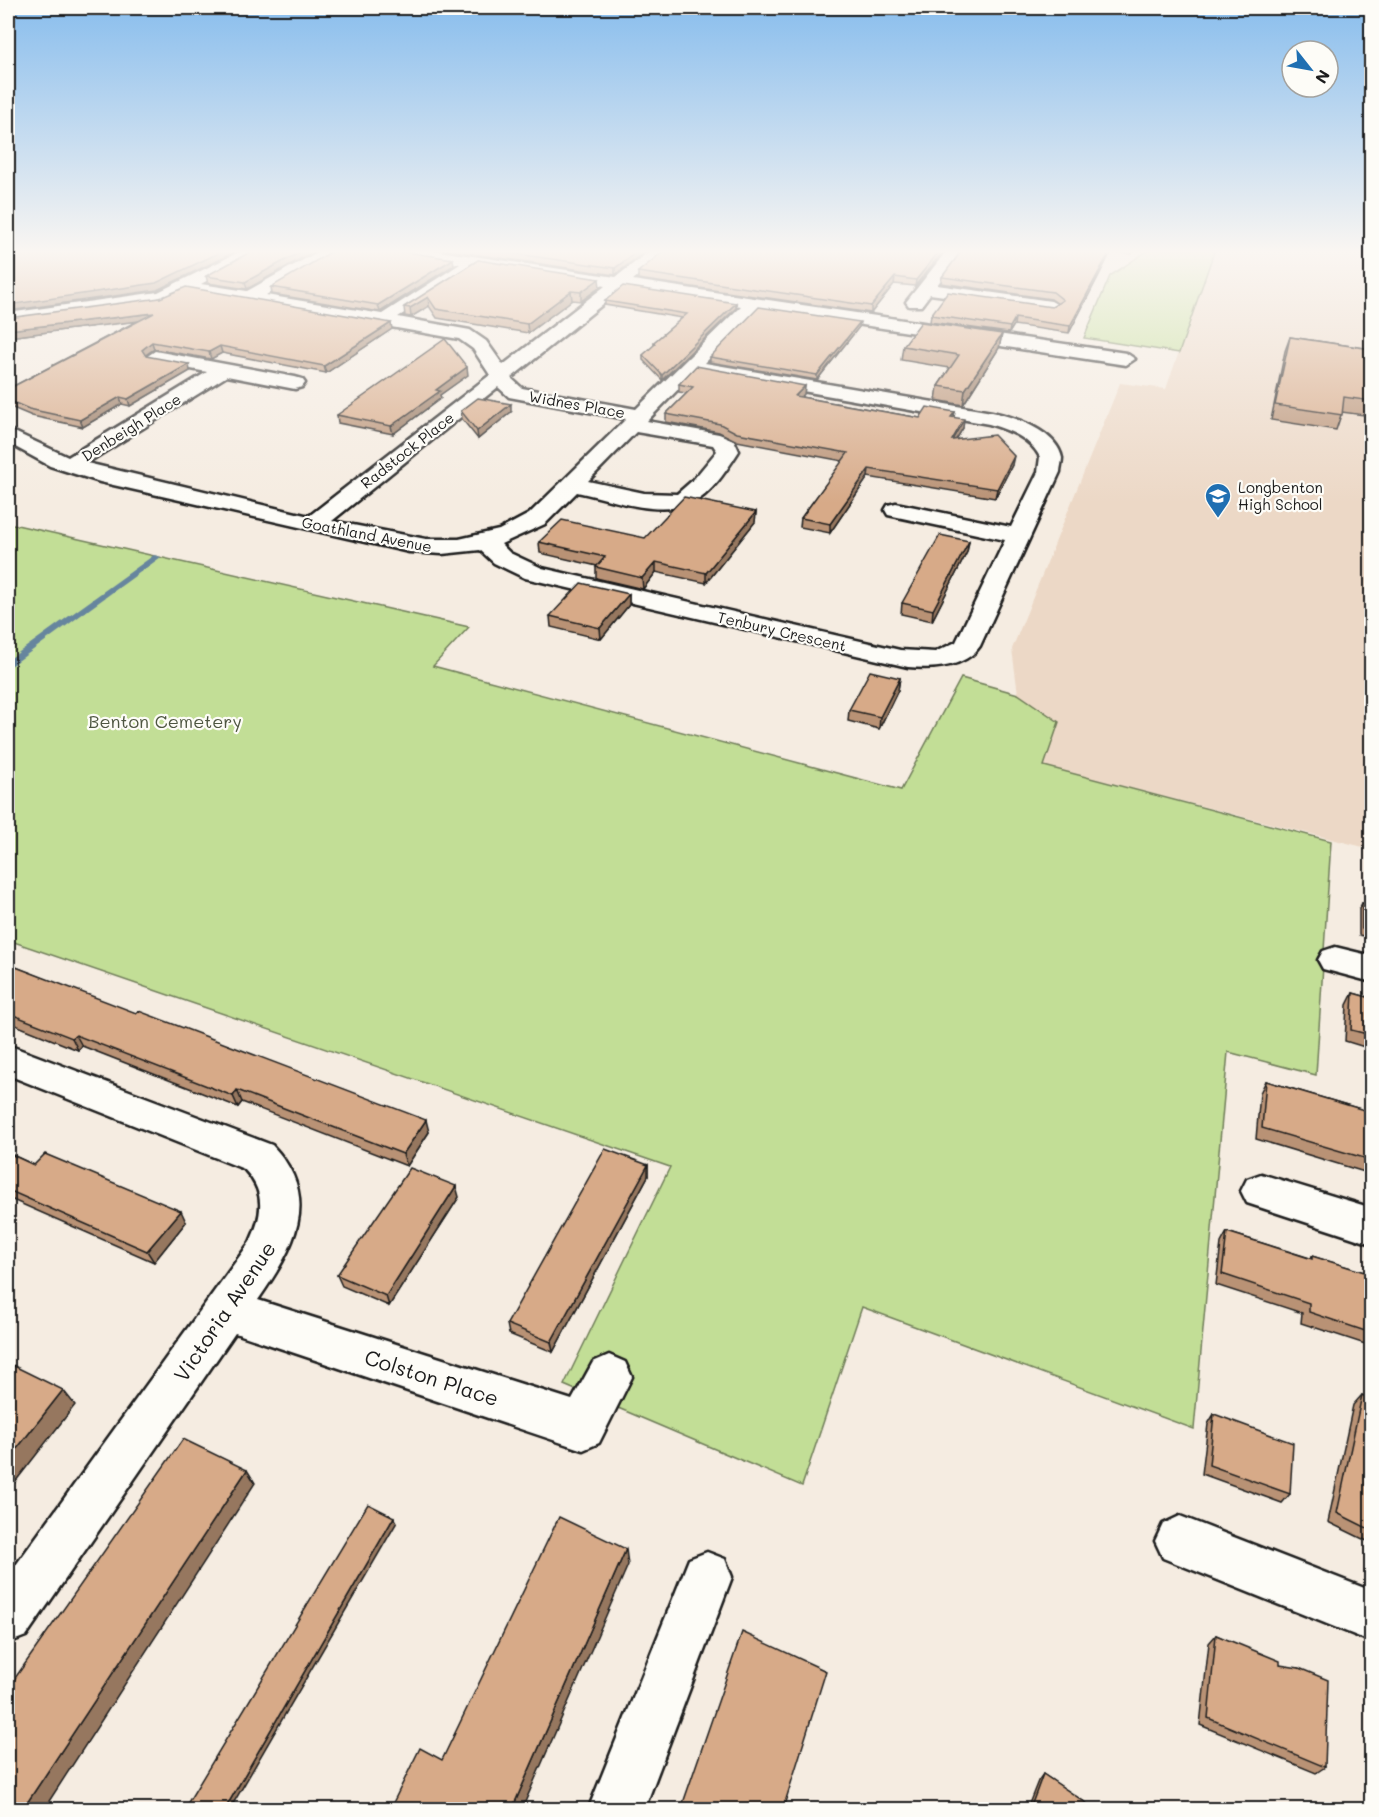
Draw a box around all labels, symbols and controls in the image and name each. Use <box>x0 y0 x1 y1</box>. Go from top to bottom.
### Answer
north arrow <box>1280 39 1340 99</box>
text: N <box>1311 66 1335 88</box>
street label: Widnes Place <box>527 386 627 422</box>
street label: Denbeigh Place <box>78 388 184 466</box>
street label: Radstock Place <box>356 407 458 493</box>
place label: Longbenton High School <box>1238 477 1323 514</box>
school or university icon: Longbenton High School <box>1203 481 1233 519</box>
street label: Goathland Avenue <box>300 512 434 556</box>
street label: Tenbury Crescent <box>716 606 848 656</box>
park label: Benton Cemetery <box>88 709 242 733</box>
street label: Victoria Avenue <box>167 1236 281 1386</box>
street label: Colston Place <box>361 1343 503 1411</box>

